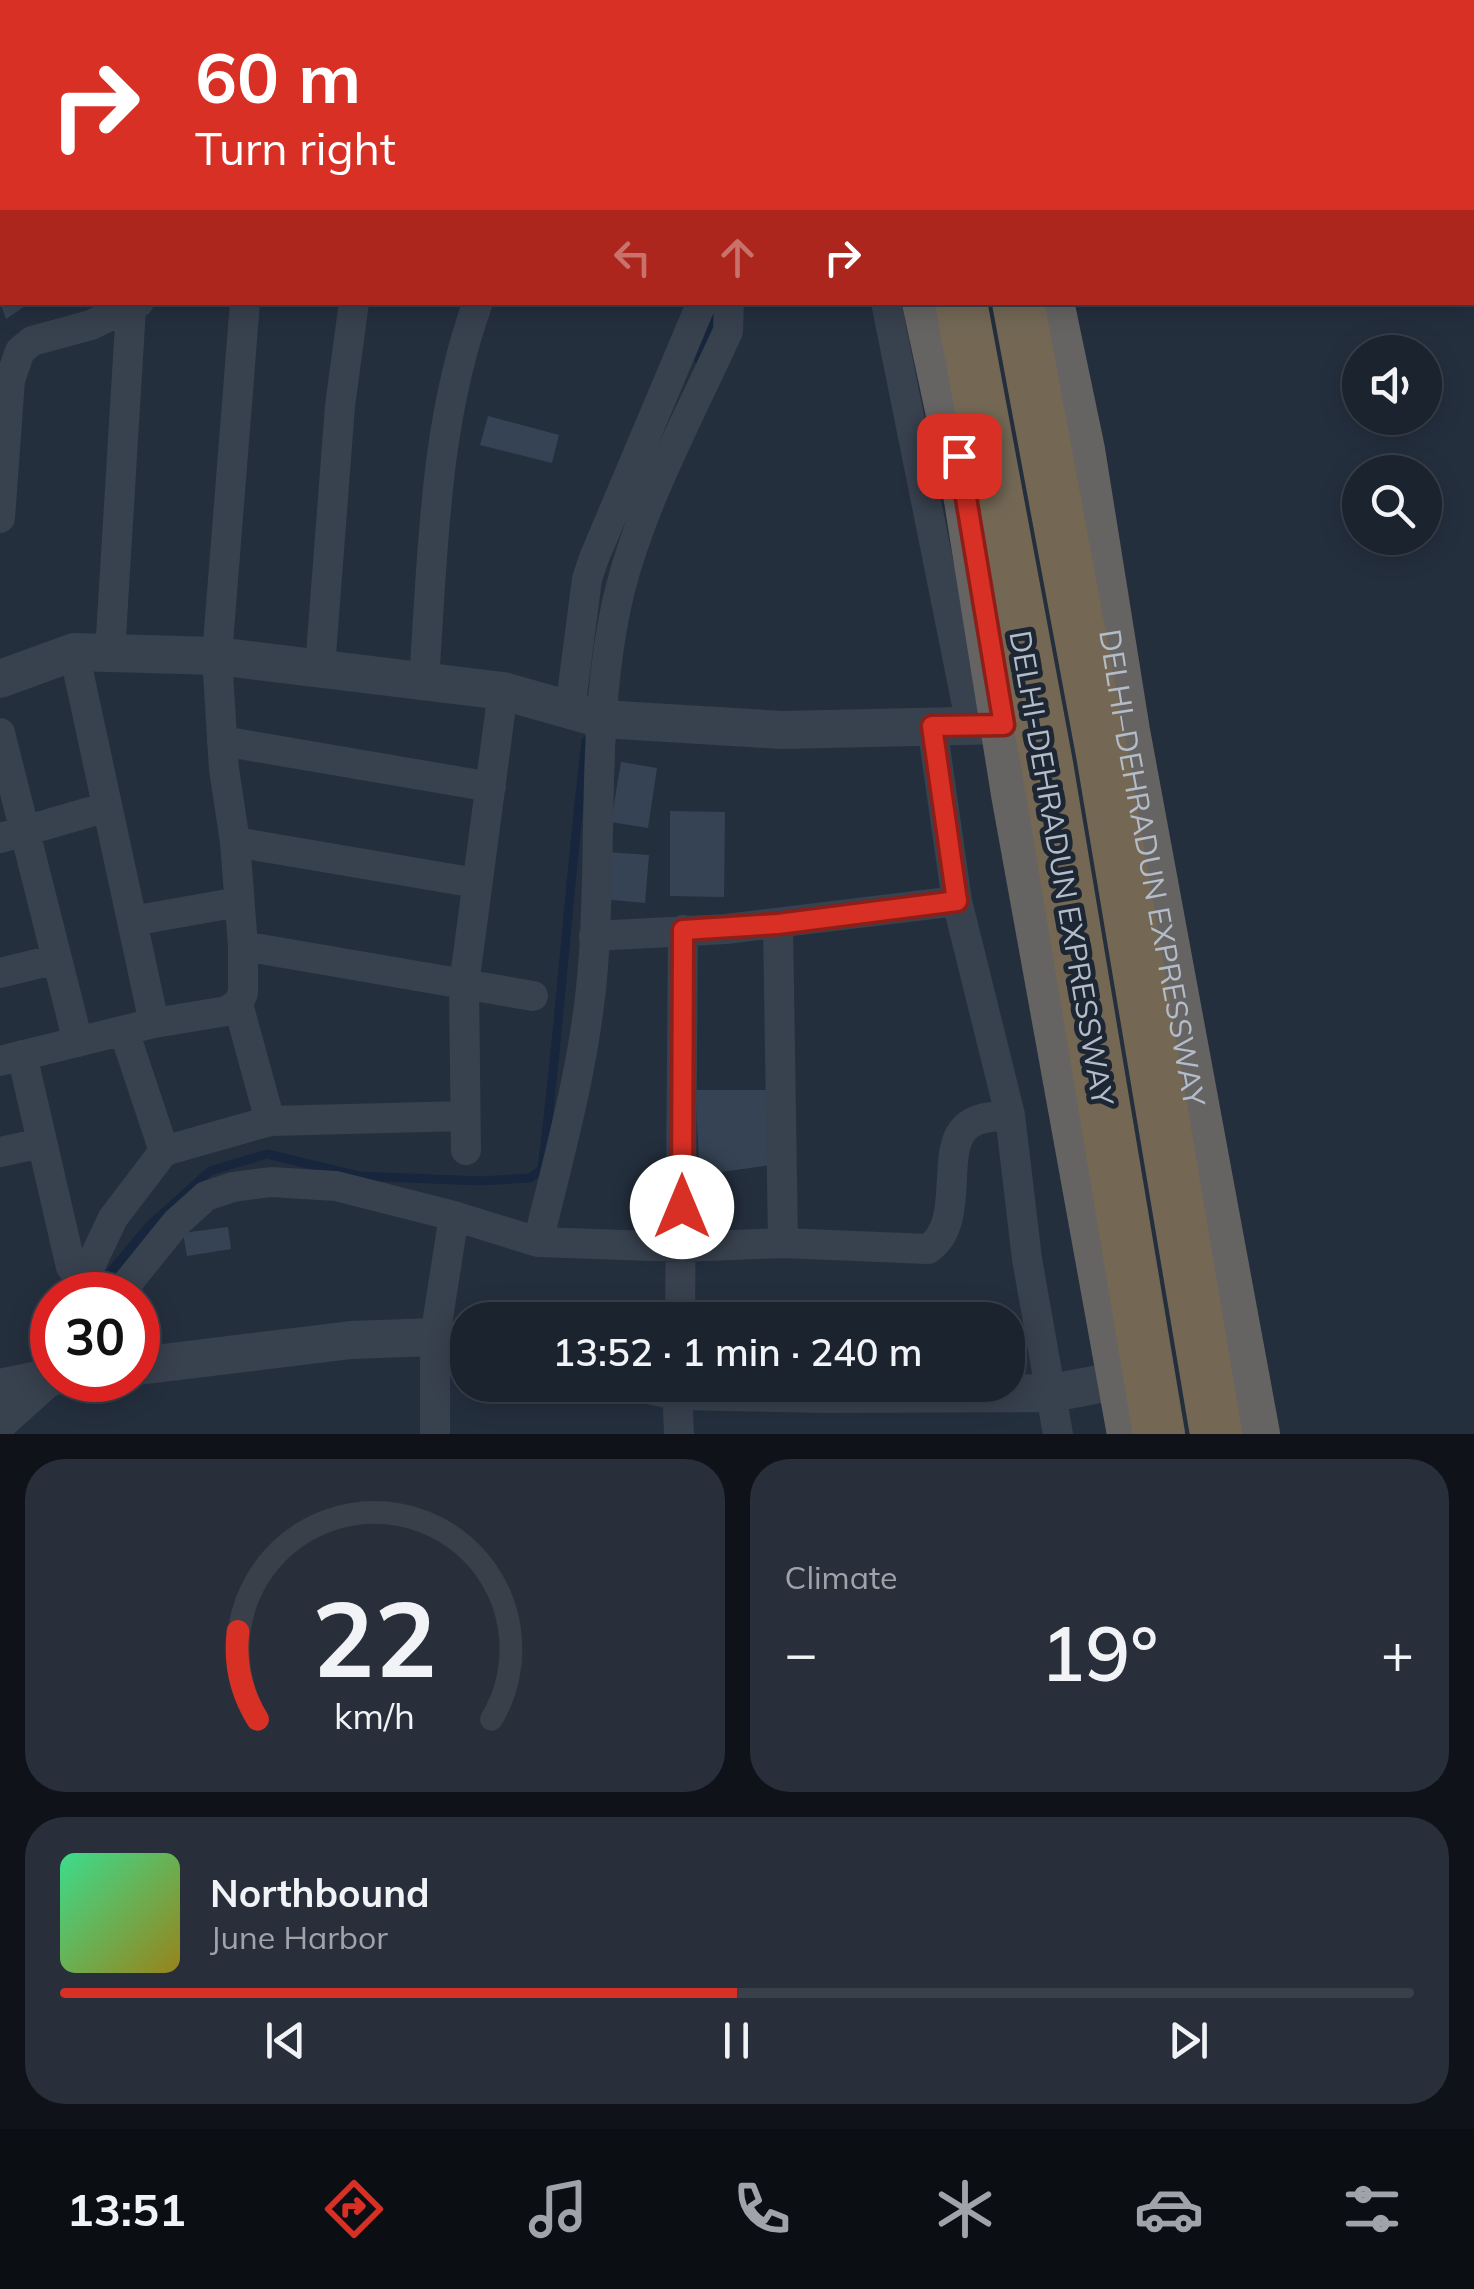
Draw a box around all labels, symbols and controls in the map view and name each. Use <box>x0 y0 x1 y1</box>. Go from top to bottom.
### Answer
text: 60 m <box>195 33 361 121</box>
icon: right <box>30 40 160 170</box>
text: Turn right <box>195 120 396 176</box>
icon: left <box>605 230 660 285</box>
icon: ahead <box>710 230 765 285</box>
icon: right <box>815 230 870 285</box>
map controls <box>1342 335 1442 555</box>
button: sound <box>1342 335 1442 435</box>
pin <box>917 414 1002 499</box>
icon: arrive <box>932 429 987 484</box>
button: search <box>1342 455 1442 555</box>
street label: DELHI–DEHRADUN EXPRESSWAY <box>1091 626 1214 1110</box>
street label: DELHI-DEHRADUN EXPRESSWAY <box>1001 628 1123 1109</box>
position arrow <box>630 1155 734 1259</box>
speed limit sign: 30 <box>30 1272 160 1402</box>
text: 13:52 · 1 min · 240 m <box>552 1328 923 1376</box>
text: Climate <box>785 1557 897 1597</box>
text: 22 <box>312 1572 437 1703</box>
text: 19° <box>1040 1606 1158 1700</box>
text: − <box>785 1618 818 1687</box>
text: + <box>1381 1618 1414 1687</box>
text: km/h <box>334 1693 415 1738</box>
text: Northbound <box>210 1869 430 1917</box>
text: June Harbor <box>210 1917 388 1957</box>
icon: previous <box>258 2013 313 2068</box>
icon: pause <box>709 2013 764 2068</box>
icon: next <box>1161 2013 1216 2068</box>
icon: directions <box>319 2174 389 2244</box>
icon: music <box>523 2174 593 2244</box>
icon: phone <box>727 2174 797 2244</box>
icon: climate <box>930 2174 1000 2244</box>
icon: car <box>1134 2174 1204 2244</box>
icon: filters <box>1337 2174 1407 2244</box>
text: 13:51 <box>67 2181 186 2237</box>

